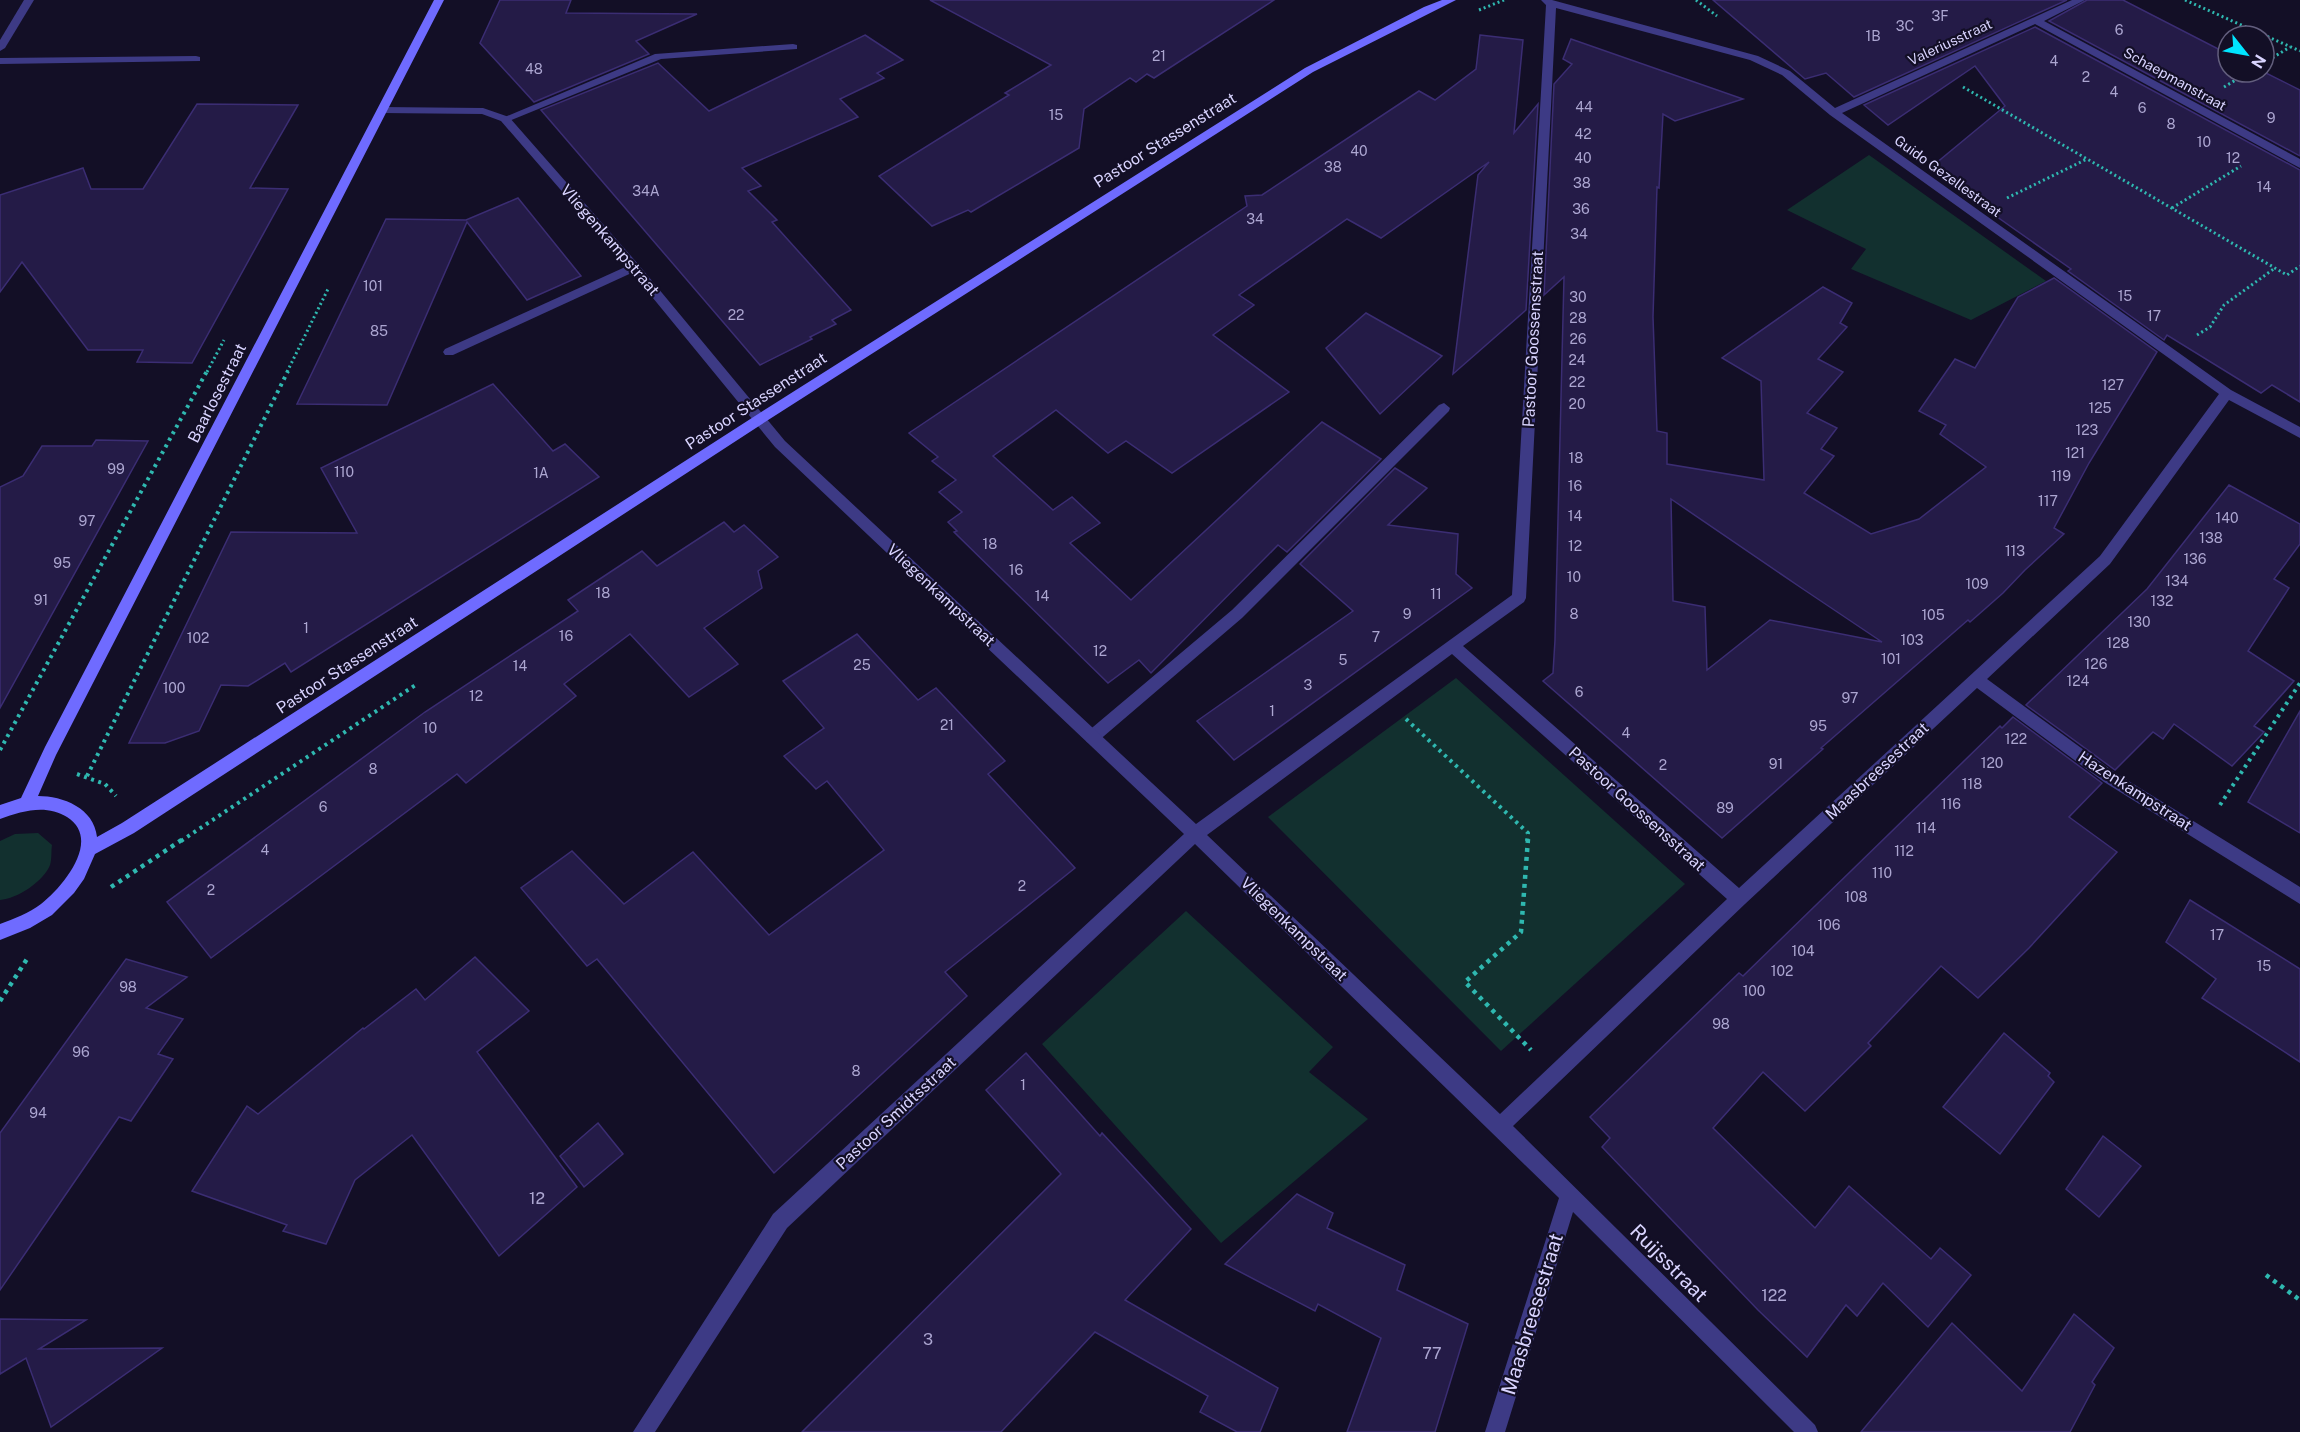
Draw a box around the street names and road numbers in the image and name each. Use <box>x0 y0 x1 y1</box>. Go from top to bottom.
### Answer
street label: Valeriusstraat <box>1906 16 1994 68</box>
street label: Schaepmanstraat <box>2121 44 2229 114</box>
street label: Pastoor Stassenstraat <box>1090 88 1240 192</box>
street label: Guido Gezellestraat <box>1891 132 2005 220</box>
street label: Vliegenkampstraat <box>557 181 663 299</box>
street label: Pastoor Goossensstraat <box>1519 250 1547 428</box>
street label: Baarlosestraat <box>184 340 250 446</box>
street label: Pastoor Stassenstraat <box>682 348 830 454</box>
street label: Vliegenkampstraat <box>883 540 999 650</box>
street label: Pastoor Stassenstraat <box>273 612 421 718</box>
street label: Maasbreesestraat <box>1821 718 1933 824</box>
street label: Pastoor Goossensstraat <box>1565 743 1709 875</box>
street label: Hazenkampstraat <box>2075 747 2195 835</box>
street label: Vliegenkampstraat <box>1237 873 1351 985</box>
street label: Pastoor Smidtsstraat <box>832 1053 960 1173</box>
street label: Ruijsstraat <box>1625 1219 1713 1307</box>
street label: Maasbreesestraat <box>1496 1230 1568 1398</box>

